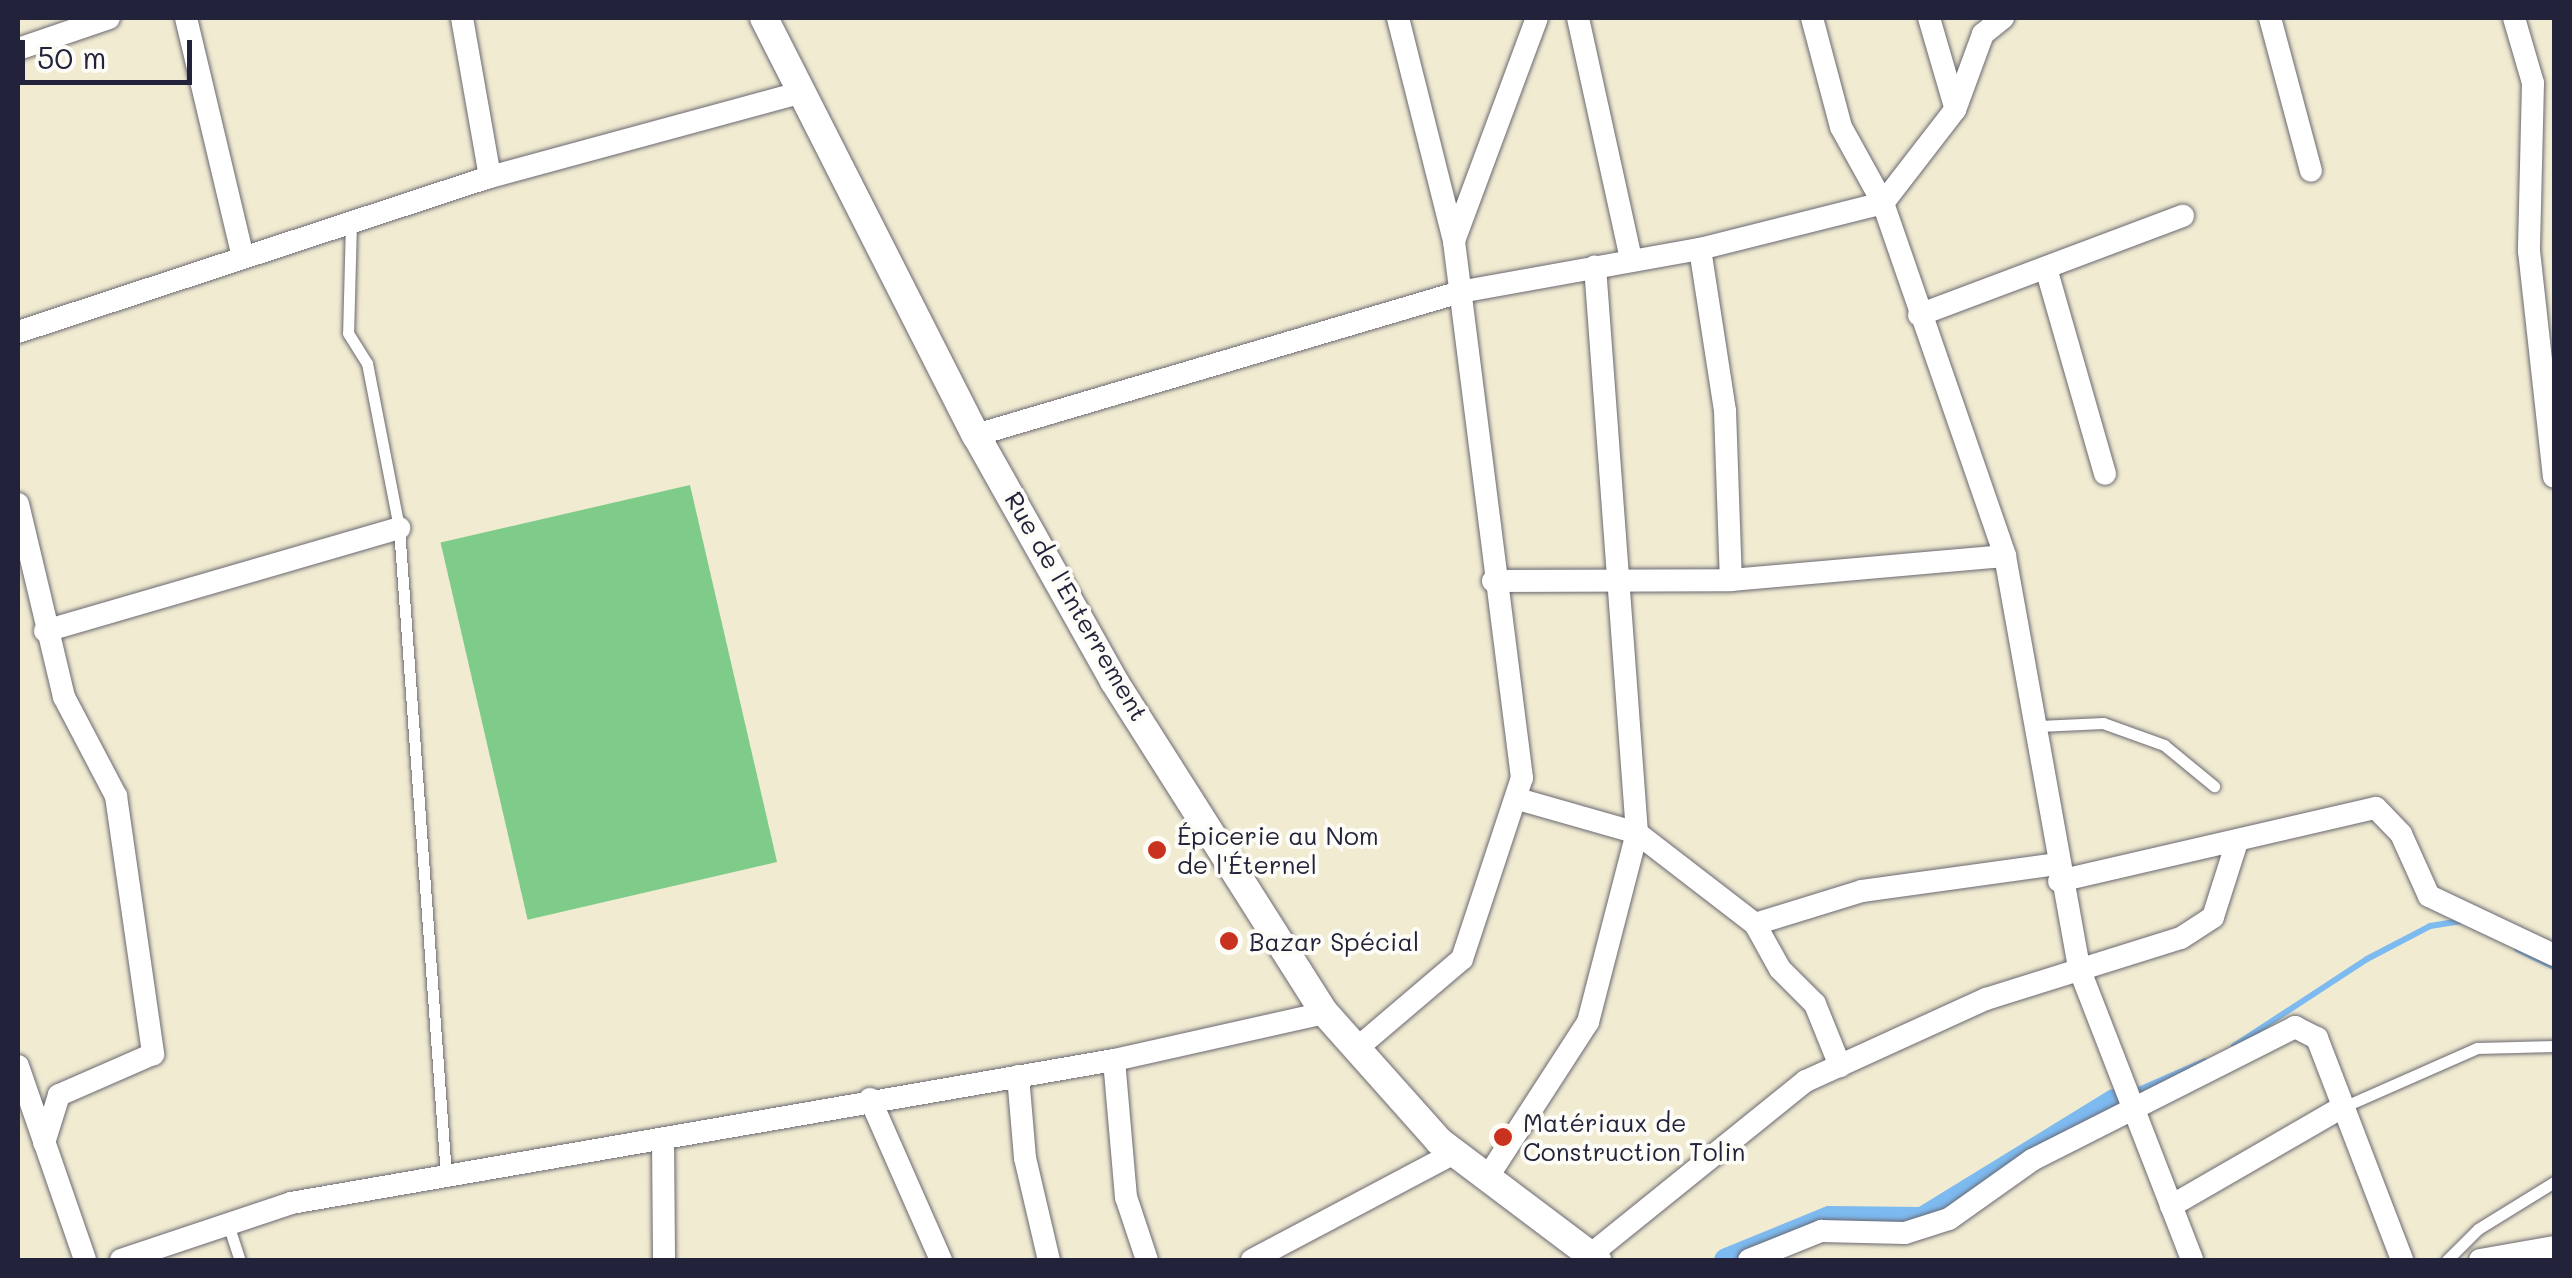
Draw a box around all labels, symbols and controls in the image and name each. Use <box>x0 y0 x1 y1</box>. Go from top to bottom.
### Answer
scale bar <box>25 20 198 82</box>
text: 50 m <box>37 37 107 77</box>
street label: Rue de l'Enterrement <box>999 486 1155 726</box>
place label: Épicerie au Nom de l'Éternel <box>1177 821 1379 880</box>
marker: Épicerie au Nom de l'Éternel <box>1146 839 1168 861</box>
place label: Bazar Spécial <box>1249 926 1419 956</box>
marker: Bazar Spécial <box>1218 930 1240 952</box>
place label: Matériaux de Construction Tolin <box>1523 1108 1745 1167</box>
marker: Matériaux de Construction Tolin <box>1492 1126 1514 1148</box>

